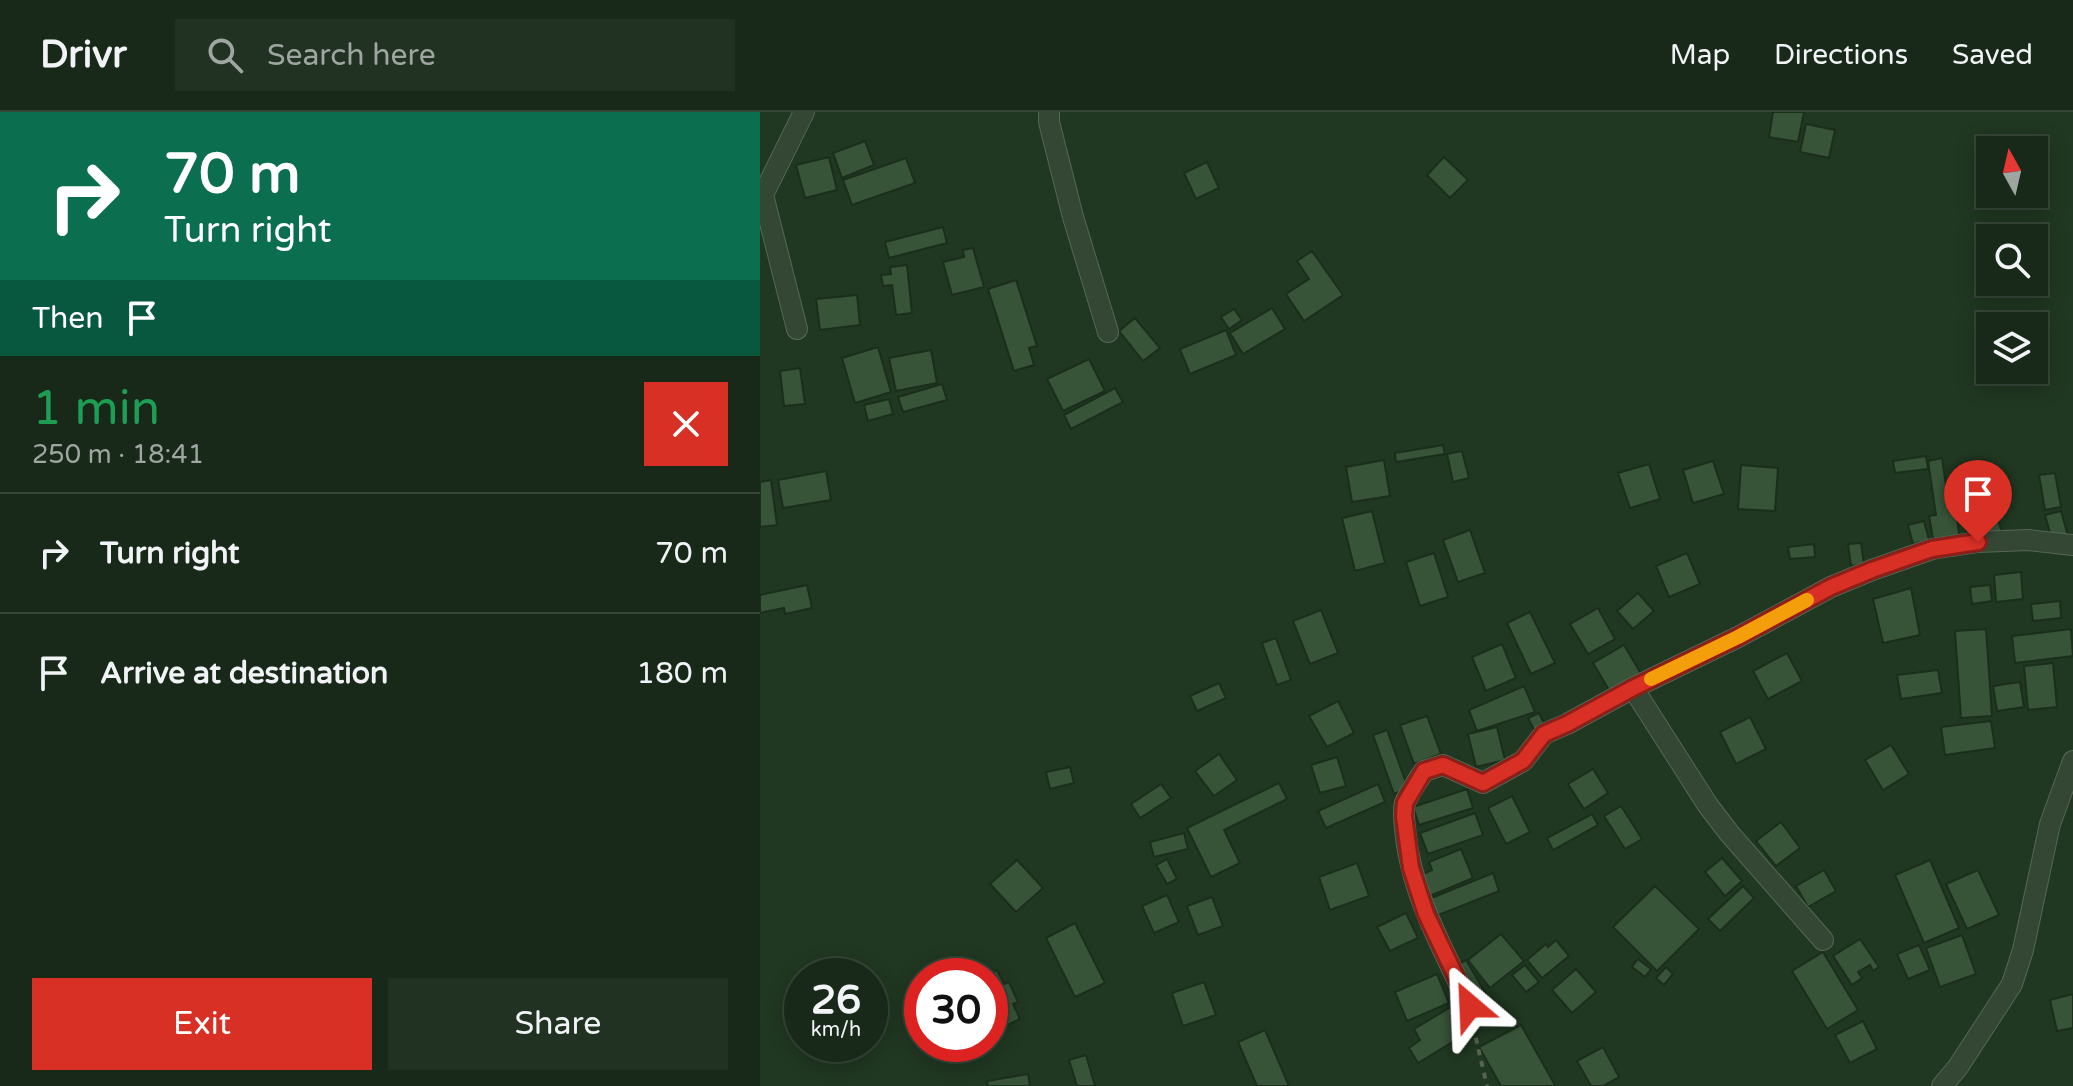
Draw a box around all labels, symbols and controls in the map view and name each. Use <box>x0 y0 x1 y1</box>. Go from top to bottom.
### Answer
search box <box>175 19 735 91</box>
text: Drivr <box>40 32 127 78</box>
icon: search <box>203 33 247 77</box>
text: Search here <box>267 37 436 74</box>
text: Map <box>1670 38 1730 72</box>
text: Directions <box>1774 38 1908 72</box>
text: Saved <box>1952 38 2033 72</box>
north arrow <box>1976 136 2048 208</box>
map controls <box>1976 136 2048 384</box>
text: 70 m <box>164 141 300 208</box>
icon: right <box>32 144 136 248</box>
text: Turn right <box>164 209 331 252</box>
button: search <box>1976 224 2048 296</box>
icon: arrive <box>120 296 164 340</box>
text: Then <box>32 300 104 337</box>
button: layers <box>1976 312 2048 384</box>
text: 1 min <box>32 380 160 438</box>
button: close <box>644 382 728 466</box>
text: 250 m · 18:41 <box>32 439 204 470</box>
pin <box>1944 460 2012 542</box>
icon: arrive <box>1956 472 2000 516</box>
icon: right <box>32 531 76 575</box>
text: Turn right <box>100 535 240 572</box>
text: 70 m <box>655 535 728 572</box>
icon: arrive <box>32 651 76 695</box>
text: Arrive at destination <box>100 655 388 692</box>
text: 180 m <box>636 655 728 692</box>
speed limit sign: 30 <box>904 958 1008 1062</box>
position arrow <box>1428 964 1512 1048</box>
text: 26 <box>811 976 861 1024</box>
button: Exit <box>32 978 372 1070</box>
button: Share <box>388 978 728 1070</box>
text: km/h <box>811 1018 861 1042</box>

